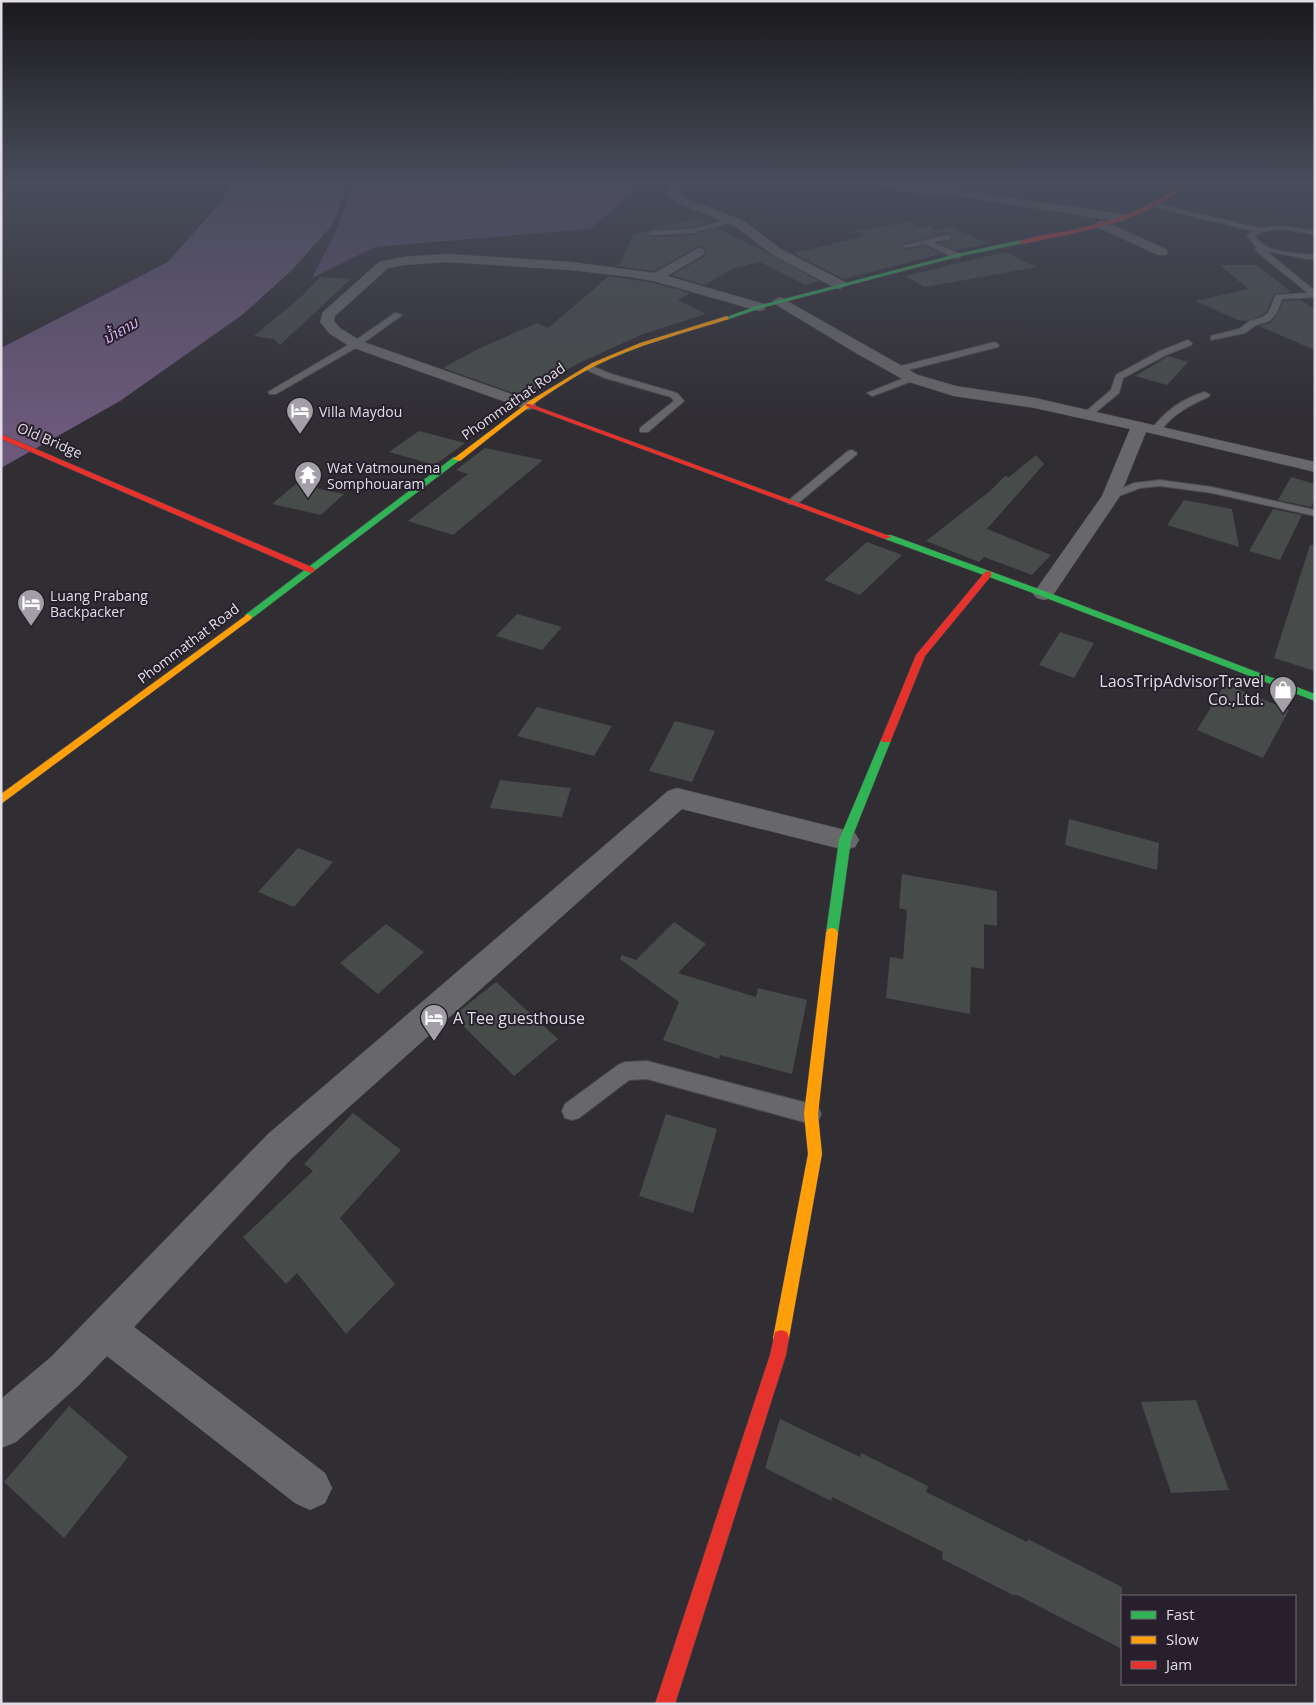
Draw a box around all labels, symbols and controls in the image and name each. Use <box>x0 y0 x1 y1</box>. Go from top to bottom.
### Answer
water label: ນ້ຳຄານ <box>98 310 143 348</box>
street label: Phommathat Road <box>457 358 569 444</box>
hotel icon: Villa Maydou <box>285 396 315 435</box>
place label: Villa Maydou <box>319 402 402 421</box>
street label: Old Bridge <box>15 418 86 462</box>
place label: Wat Vatmounena Somphouaram <box>327 458 440 493</box>
temple icon: Wat Vatmounena Somphouaram <box>293 460 323 499</box>
place label: Luang Prabang Backpacker <box>50 586 148 621</box>
hotel icon: Luang Prabang Backpacker <box>16 588 46 627</box>
street label: Phommathat Road <box>133 599 243 687</box>
place label: LaosTripAdvisorTravel Co.,Ltd. <box>1099 670 1264 710</box>
shop icon: LaosTripAdvisorTravel Co.,Ltd. <box>1268 675 1298 714</box>
hotel icon: A Tee guesthouse <box>419 1003 449 1042</box>
place label: A Tee guesthouse <box>453 1007 585 1029</box>
legend <box>1121 1595 1296 1685</box>
text: Fast <box>1166 1604 1195 1624</box>
text: Slow <box>1166 1629 1199 1649</box>
text: Jam <box>1164 1654 1192 1674</box>

